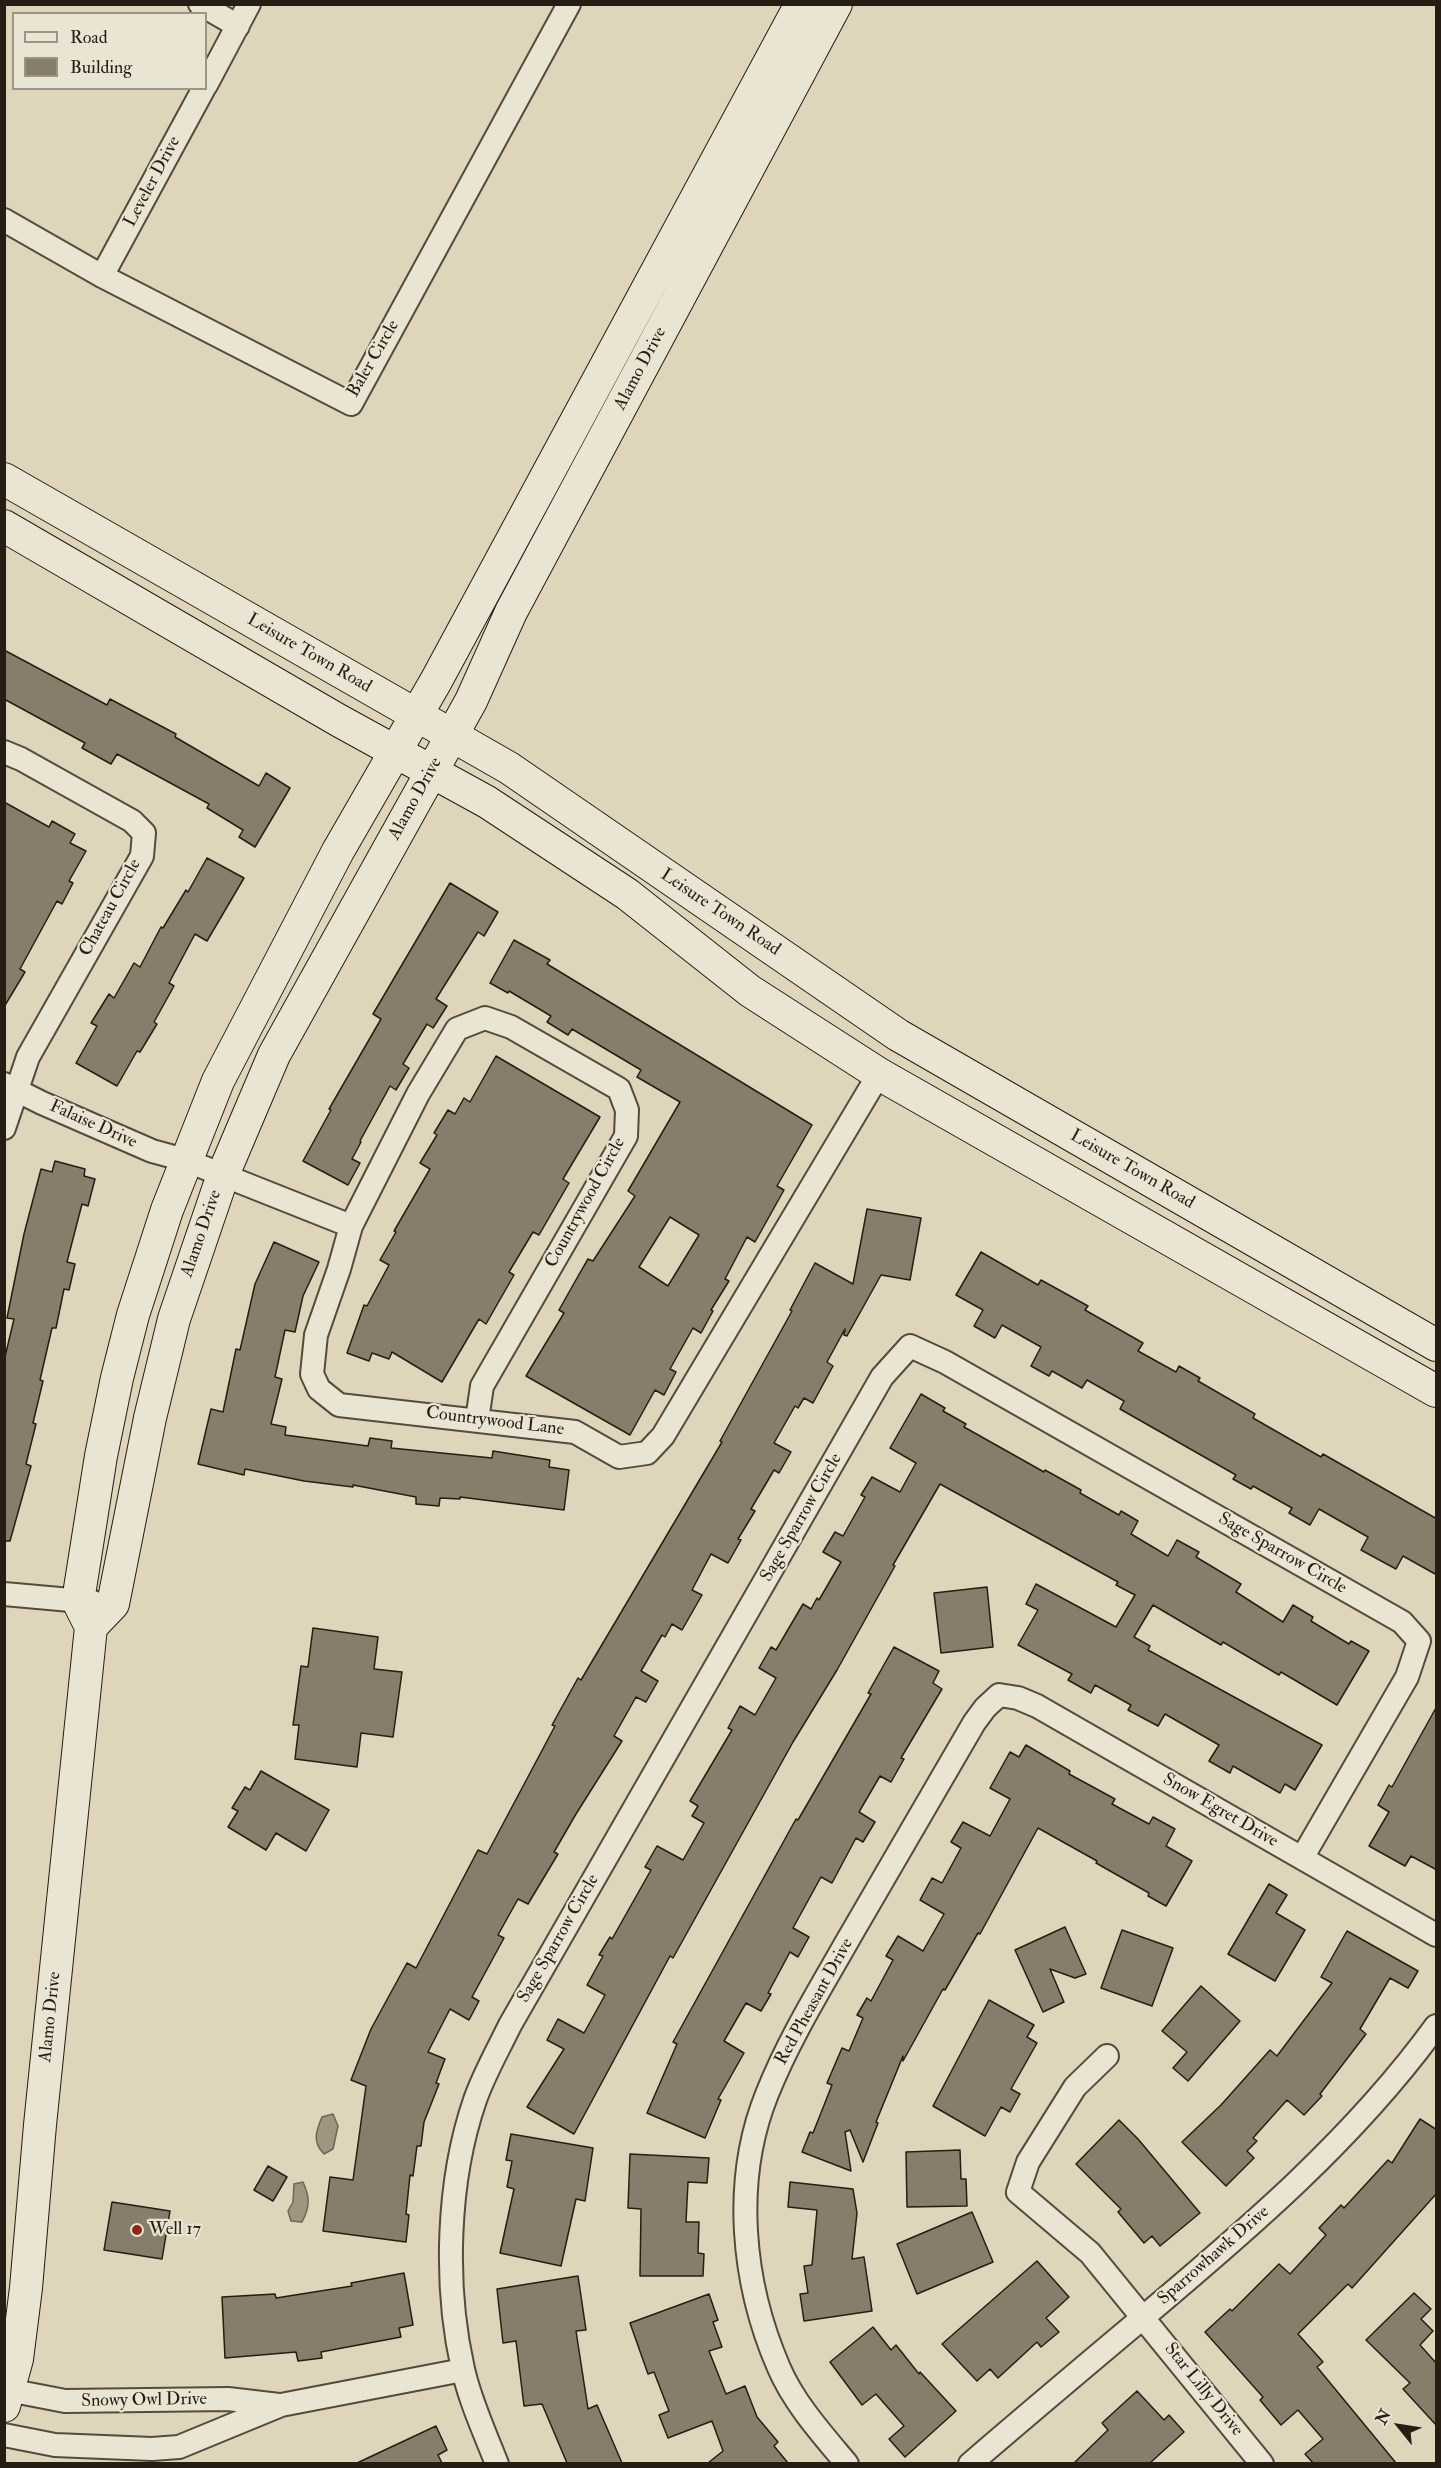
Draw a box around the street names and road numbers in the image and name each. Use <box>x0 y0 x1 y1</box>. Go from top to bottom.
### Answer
street label: Leveler Drive <box>120 133 186 231</box>
street label: Baler Circle <box>343 317 405 401</box>
street label: Alamo Drive <box>610 324 672 414</box>
street label: Leisure Town Road <box>243 610 375 698</box>
street label: Alamo Drive <box>384 754 448 844</box>
street label: Chateau Circle <box>75 856 147 960</box>
street label: Leisure Town Road <box>656 865 784 961</box>
street label: Falaise Drive <box>46 1096 140 1154</box>
street label: Leisure Town Road <box>1066 1126 1198 1214</box>
street label: Countrywood Circle <box>541 1134 631 1272</box>
street label: Alamo Drive <box>177 1187 227 1281</box>
street label: Countrywood Lane <box>425 1403 565 1441</box>
street label: Sage Sparrow Circle <box>756 1450 848 1586</box>
street label: Sage Sparrow Circle <box>1214 1508 1350 1600</box>
street label: Snow Egret Drive <box>1159 1769 1281 1853</box>
street label: Sage Sparrow Circle <box>513 1871 605 2007</box>
street label: Red Pheasant Drive <box>771 1935 859 2069</box>
street label: Alamo Drive <box>36 1971 66 2063</box>
street label: Sparrowhawk Drive <box>1154 2202 1274 2310</box>
street label: Star Lilly Drive <box>1159 2339 1247 2441</box>
street label: Snowy Owl Drive <box>81 2389 207 2413</box>

